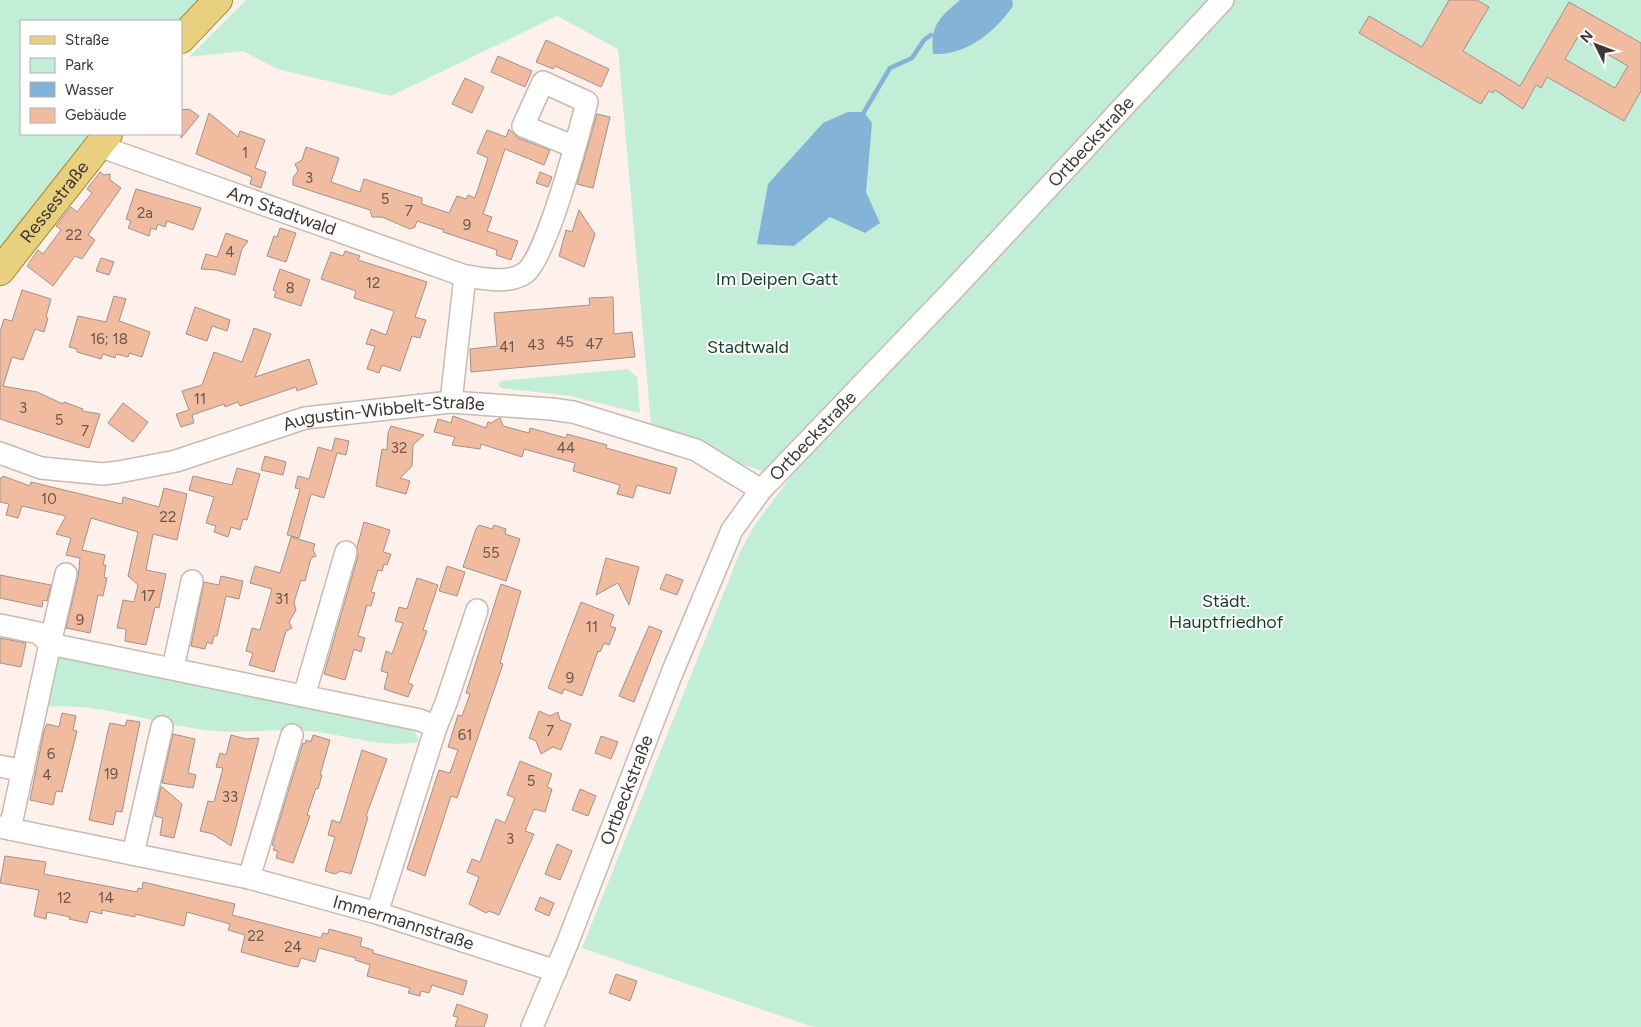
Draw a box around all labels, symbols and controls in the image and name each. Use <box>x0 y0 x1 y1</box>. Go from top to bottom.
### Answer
legend <box>20 20 182 135</box>
north arrow <box>1571 20 1621 70</box>
text: N <box>1577 27 1597 46</box>
text: Straße <box>65 31 109 49</box>
text: Park <box>65 56 94 74</box>
text: Wasser <box>65 81 114 99</box>
street label: Ortbeckstraße <box>1043 92 1139 192</box>
text: Gebäude <box>65 106 126 124</box>
house number: 1 <box>242 144 248 162</box>
street label: Ressestraße <box>15 156 94 247</box>
house number: 3 <box>305 169 313 187</box>
street label: Am Stadtwald <box>224 181 339 240</box>
house number: 5 <box>381 190 389 208</box>
house number: 7 <box>405 202 413 220</box>
house number: 2a <box>137 204 153 222</box>
house number: 9 <box>463 216 471 234</box>
house number: 22 <box>66 226 82 244</box>
house number: 4 <box>225 243 235 261</box>
park label: Im Deipen Gatt <box>716 268 838 290</box>
house number: 12 <box>366 274 380 292</box>
house number: 8 <box>285 279 295 297</box>
house number: 16; 18 <box>90 330 128 348</box>
house number: 45 <box>556 333 574 351</box>
house number: 47 <box>585 335 603 353</box>
house number: 43 <box>527 336 545 354</box>
park label: Stadtwald <box>707 336 789 358</box>
house number: 41 <box>499 338 515 356</box>
street label: Ortbeckstraße <box>765 386 861 486</box>
house number: 11 <box>194 390 206 408</box>
street label: Augustin-Wibbelt-Straße <box>280 391 486 436</box>
house number: 3 <box>19 399 27 417</box>
house number: 5 <box>55 411 63 429</box>
house number: 7 <box>81 422 89 440</box>
house number: 32 <box>391 439 407 457</box>
house number: 44 <box>557 439 575 457</box>
house number: 10 <box>41 490 57 508</box>
house number: 22 <box>160 508 176 526</box>
house number: 55 <box>482 544 500 562</box>
house number: 17 <box>141 587 155 605</box>
house number: 31 <box>275 590 289 608</box>
park label: Städt. Hauptfriedhof <box>1169 590 1284 633</box>
house number: 9 <box>76 611 84 629</box>
house number: 11 <box>586 618 598 636</box>
house number: 9 <box>566 669 574 687</box>
house number: 7 <box>546 722 554 740</box>
house number: 61 <box>458 726 472 744</box>
street label: Ortbeckstraße <box>595 732 658 848</box>
house number: 6 <box>47 745 56 763</box>
house number: 19 <box>104 765 118 783</box>
house number: 4 <box>42 766 52 784</box>
house number: 5 <box>527 772 535 790</box>
house number: 33 <box>222 788 238 806</box>
house number: 3 <box>506 830 514 848</box>
house number: 12 <box>57 889 71 907</box>
house number: 14 <box>98 889 114 907</box>
street label: Immermannstraße <box>331 890 477 955</box>
house number: 22 <box>248 927 264 945</box>
house number: 24 <box>284 938 302 956</box>

